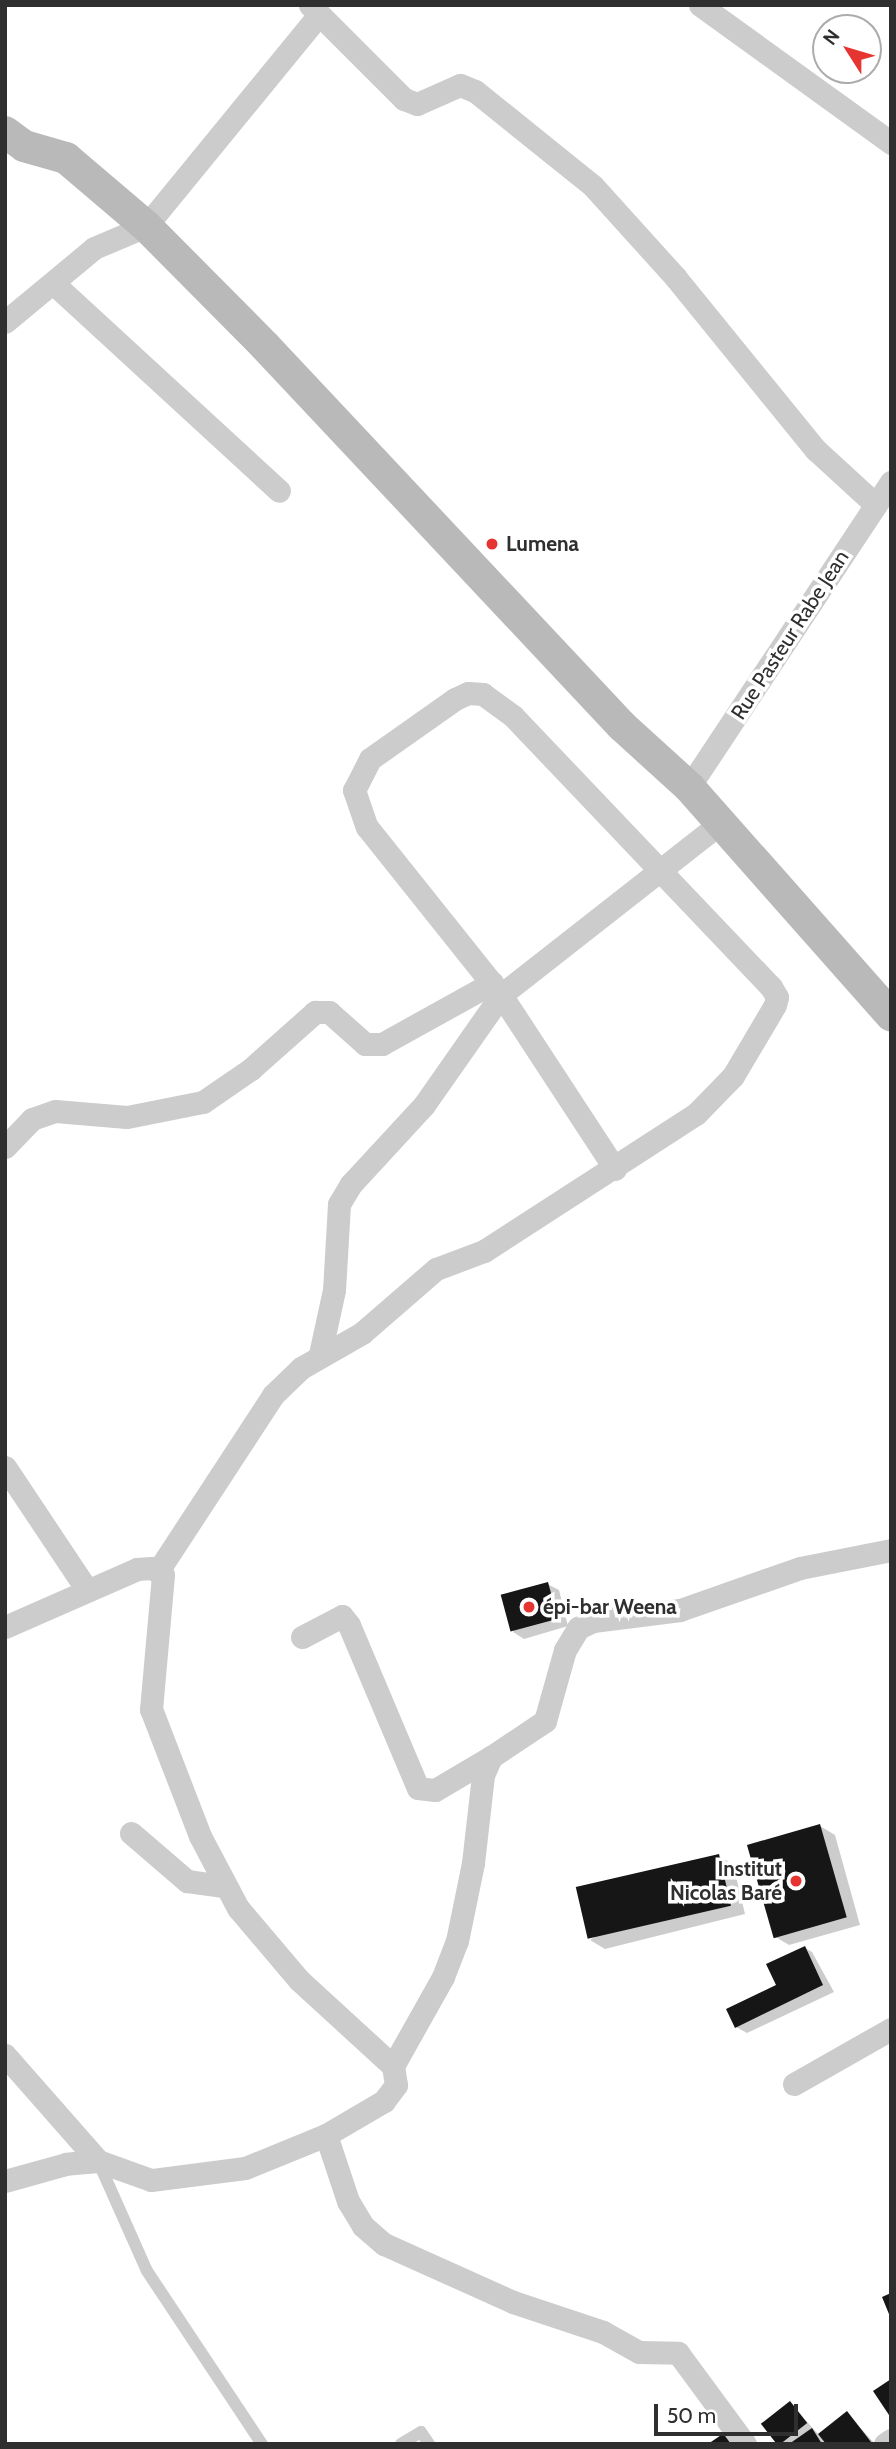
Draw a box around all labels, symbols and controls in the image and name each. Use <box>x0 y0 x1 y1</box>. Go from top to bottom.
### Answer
north arrow <box>812 14 882 84</box>
text: N <box>818 25 845 50</box>
place label: Lumena <box>506 531 579 557</box>
marker: Lumena <box>484 536 500 552</box>
street label: Rue Pasteur Rabe Jean <box>726 546 854 724</box>
place label: épi-bar Weena <box>543 1594 677 1620</box>
marker: épi-bar Weena <box>521 1599 537 1615</box>
place label: Institut Nicolas Baré <box>670 1856 782 1906</box>
marker: Institut Nicolas Baré <box>788 1873 804 1889</box>
scale bar <box>658 2390 802 2434</box>
text: 50 m <box>667 2403 716 2428</box>

